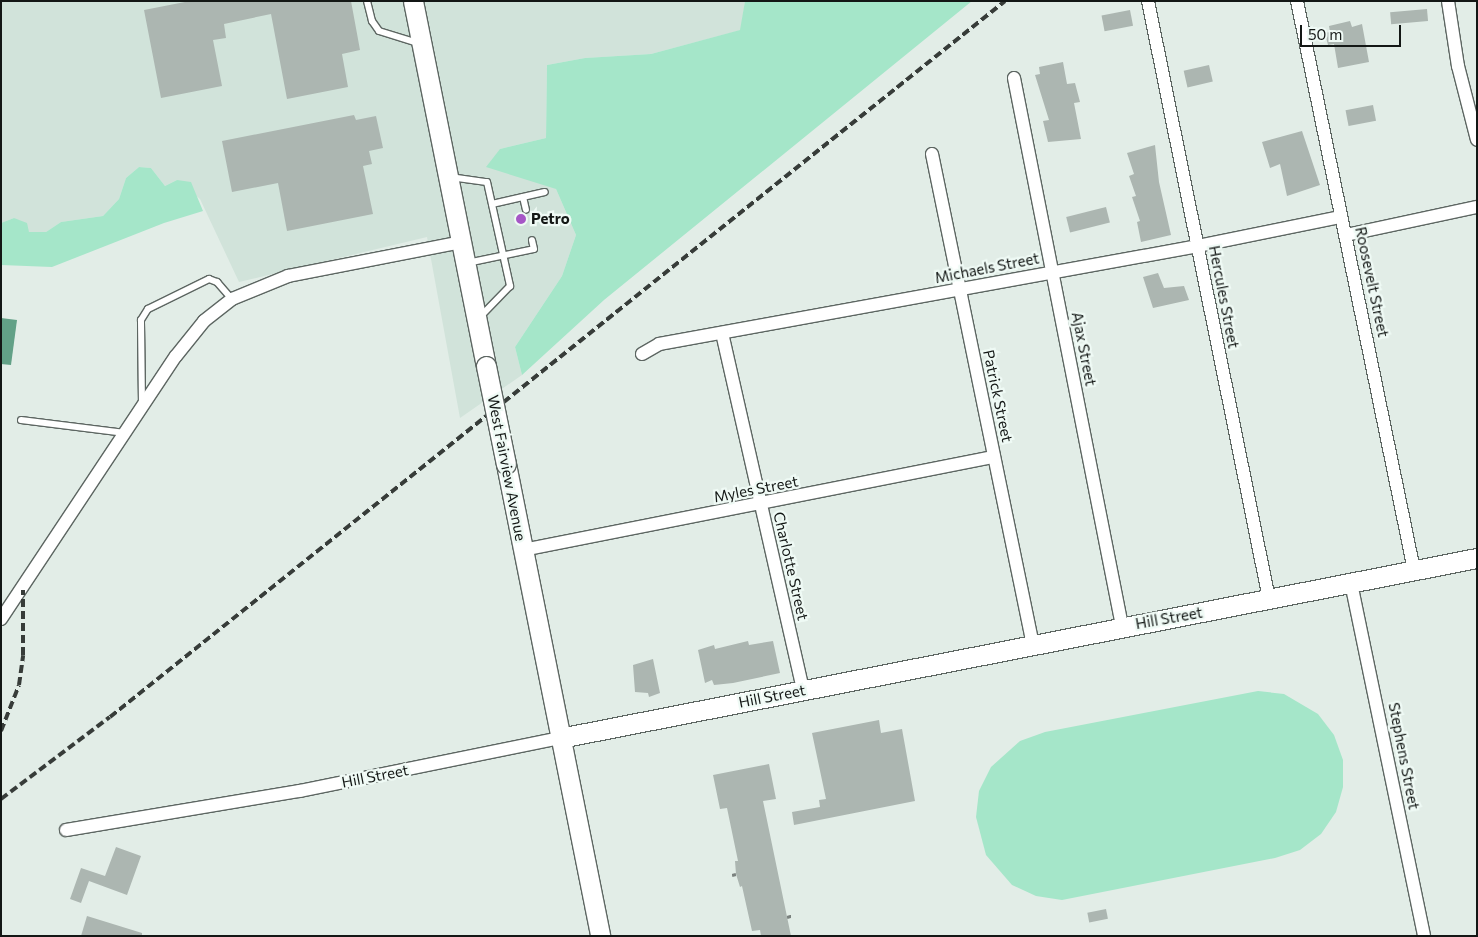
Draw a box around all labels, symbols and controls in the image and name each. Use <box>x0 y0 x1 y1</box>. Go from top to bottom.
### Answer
scale bar <box>1303 15 1404 47</box>
text: 50 m <box>1308 25 1342 43</box>
place label: Petro <box>531 210 570 228</box>
marker: Petro <box>515 213 527 225</box>
street label: Roosevelt Street <box>1352 225 1392 339</box>
street label: Hercules Street <box>1205 244 1243 350</box>
street label: Michaels Street <box>933 249 1041 287</box>
street label: Ajax Street <box>1068 310 1100 388</box>
street label: Patrick Street <box>979 348 1017 444</box>
street label: West Fairview Avenue <box>484 394 530 542</box>
street label: Myles Street <box>712 472 800 506</box>
street label: Charlotte Street <box>770 510 812 622</box>
street label: Hill Street <box>1134 603 1204 633</box>
street label: Hill Street <box>737 681 807 711</box>
street label: Stephens Street <box>1385 701 1423 811</box>
street label: Hill Street <box>340 761 410 791</box>

